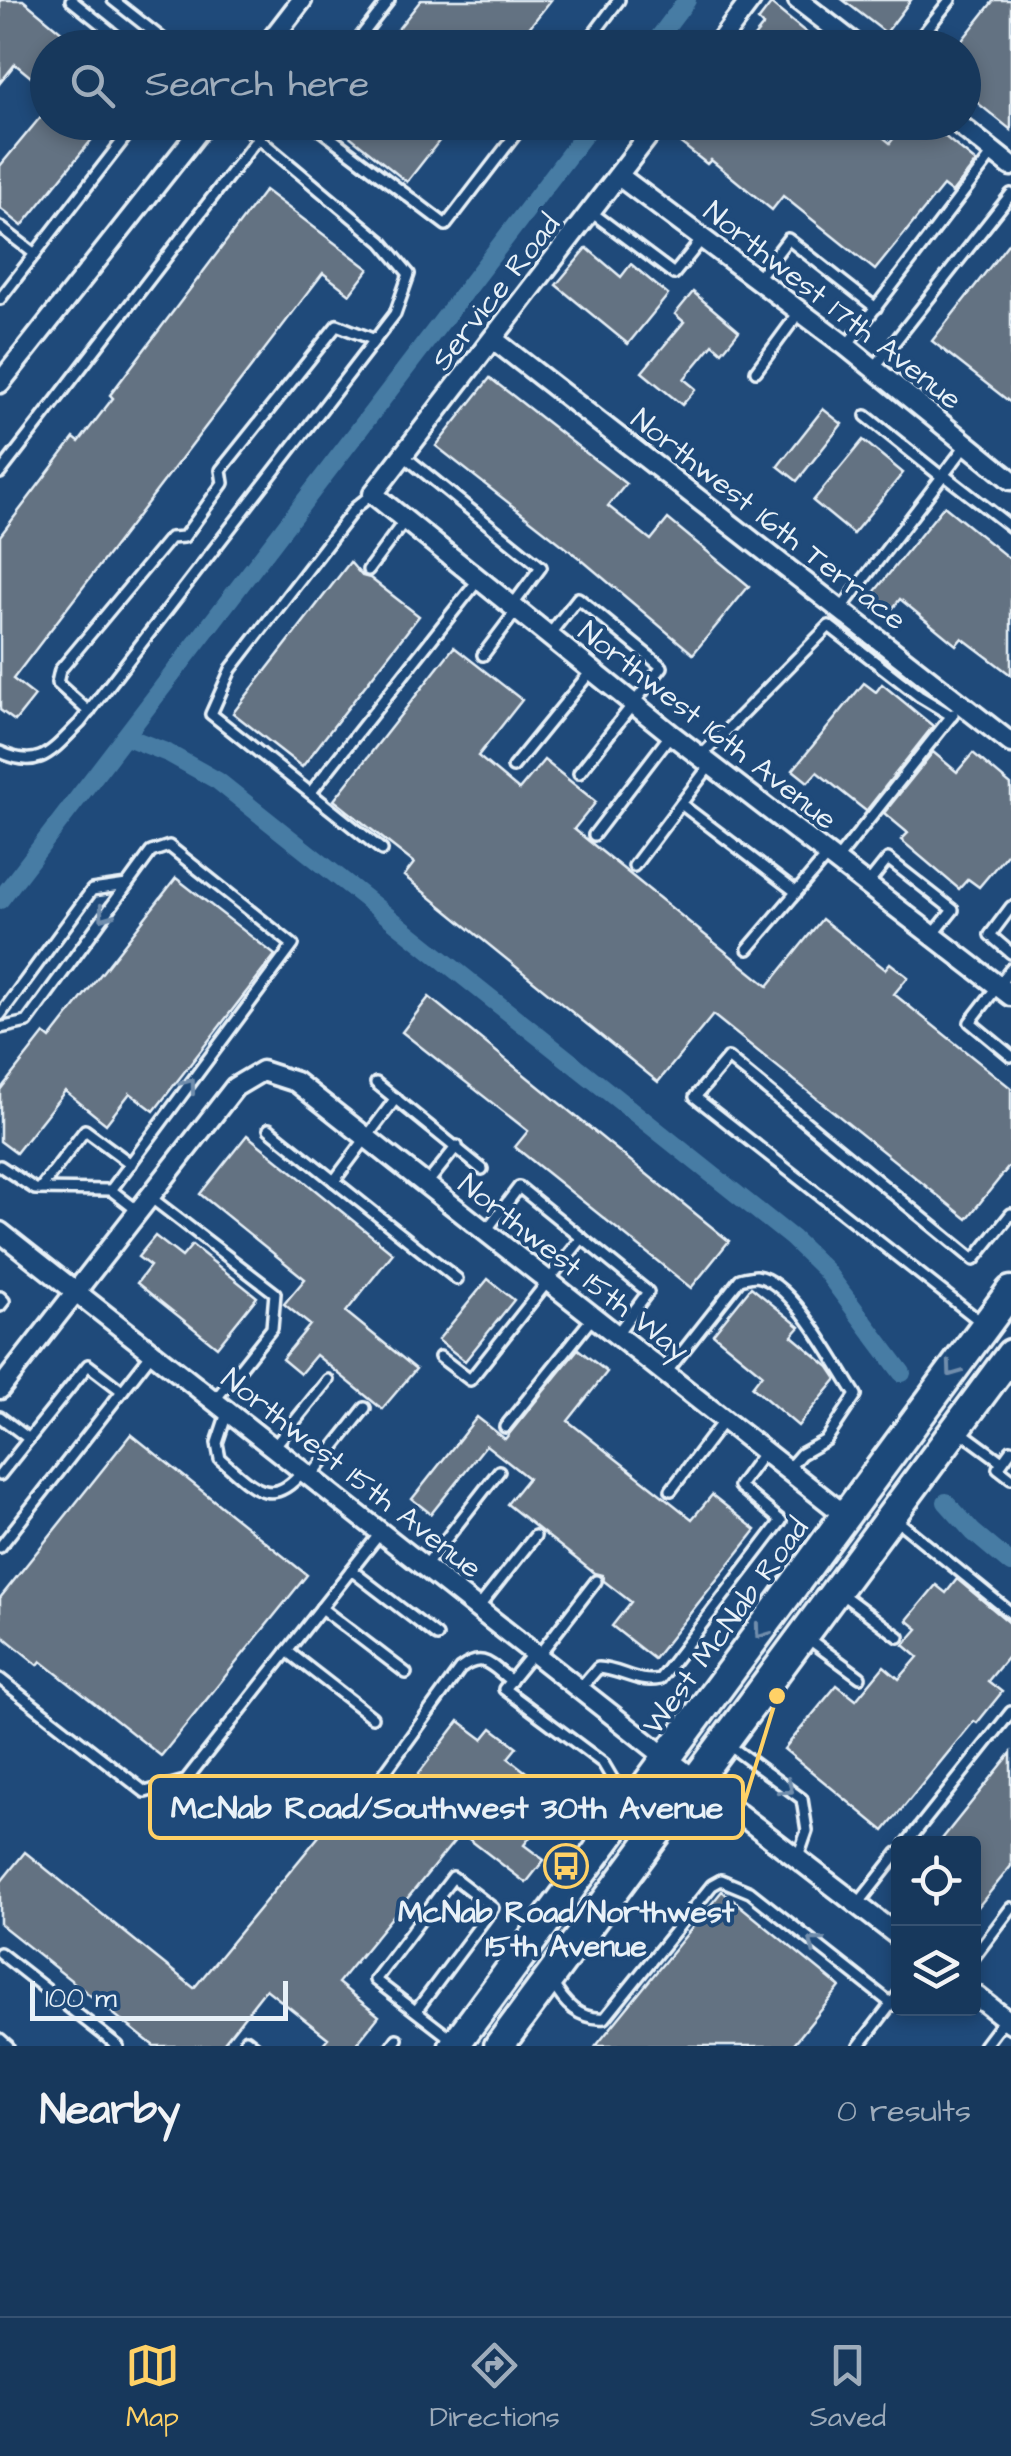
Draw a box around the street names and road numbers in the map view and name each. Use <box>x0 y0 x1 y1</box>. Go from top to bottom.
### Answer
street label: Northwest 17th Avenue <box>694 191 970 420</box>
street label: Service Road <box>421 205 570 380</box>
street label: Northwest 16th Terrace <box>622 399 915 641</box>
street label: Northwest 16th Avenue <box>569 611 846 840</box>
street label: Northwest 15th Way <box>448 1164 698 1372</box>
street label: Northwest 15th Avenue <box>212 1359 491 1589</box>
street label: West McNab Road <box>633 1509 819 1744</box>

